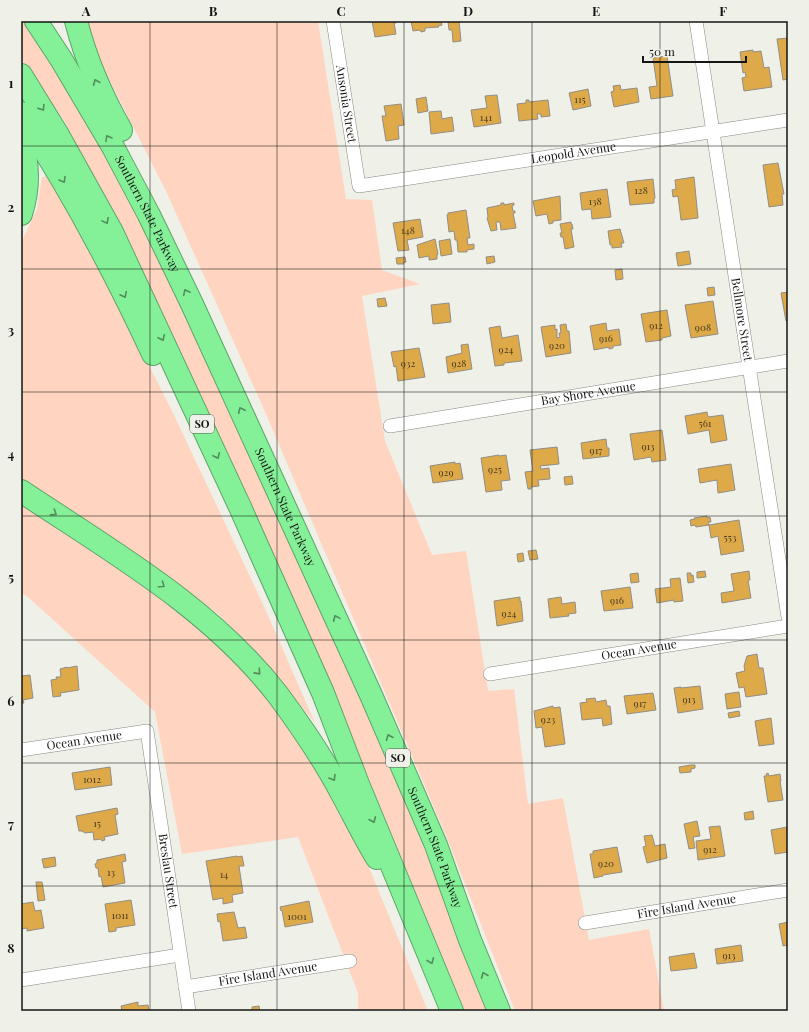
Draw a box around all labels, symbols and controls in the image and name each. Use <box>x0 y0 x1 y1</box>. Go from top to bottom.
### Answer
text: A <box>81 2 91 19</box>
text: B <box>209 2 218 19</box>
text: C <box>336 2 346 19</box>
text: D <box>463 2 473 19</box>
text: E <box>592 2 600 19</box>
text: F <box>719 2 727 19</box>
scale bar <box>643 38 746 64</box>
text: 50 m <box>649 43 675 59</box>
street label: Ansonia Street <box>333 63 361 145</box>
text: 1 <box>9 74 14 91</box>
one-way arrow <box>93 79 101 86</box>
house number: 115 <box>574 92 586 106</box>
one-way arrow <box>37 104 45 111</box>
house number: 141 <box>480 110 492 124</box>
one-way arrow <box>106 134 113 142</box>
street label: Leopold Avenue <box>530 138 617 166</box>
street label: Southern State Parkway <box>112 152 184 275</box>
one-way arrow <box>59 176 66 183</box>
house number: 128 <box>634 183 648 197</box>
house number: 138 <box>588 194 602 208</box>
text: 2 <box>8 198 15 215</box>
one-way arrow <box>101 217 108 224</box>
house number: 148 <box>401 223 415 237</box>
street label: Bellmore Street <box>728 277 757 363</box>
one-way arrow <box>183 289 191 297</box>
one-way arrow <box>119 291 127 298</box>
house number: 912 <box>649 318 663 332</box>
house number: 908 <box>695 320 711 334</box>
text: 3 <box>8 321 14 338</box>
house number: 916 <box>599 331 613 345</box>
one-way arrow <box>157 334 165 342</box>
house number: 920 <box>549 338 565 352</box>
house number: 924 <box>499 342 513 356</box>
house number: 932 <box>401 356 415 370</box>
house number: 928 <box>451 356 467 370</box>
street label: Bay Shore Avenue <box>540 377 637 408</box>
one-way arrow <box>238 407 246 415</box>
road number: SO <box>190 415 214 433</box>
house number: 561 <box>698 416 712 430</box>
house number: 913 <box>641 439 655 453</box>
house number: 917 <box>590 443 602 457</box>
text: 4 <box>8 445 15 462</box>
street label: Southern State Parkway <box>252 445 320 569</box>
one-way arrow <box>212 452 220 460</box>
house number: 925 <box>488 462 502 476</box>
house number: 929 <box>439 465 453 479</box>
one-way arrow <box>49 508 56 515</box>
house number: 553 <box>724 530 737 544</box>
text: 5 <box>8 568 14 585</box>
one-way arrow <box>157 580 164 587</box>
house number: 916 <box>610 593 624 607</box>
house number: 924 <box>502 606 516 620</box>
one-way arrow <box>333 615 341 623</box>
street label: Ocean Avenue <box>600 635 678 663</box>
one-way arrow <box>254 667 261 674</box>
text: 6 <box>7 692 15 709</box>
house number: 913 <box>682 692 696 706</box>
house number: 917 <box>634 696 646 710</box>
house number: 923 <box>541 712 556 726</box>
street label: Ocean Avenue <box>45 726 123 753</box>
one-way arrow <box>386 734 394 742</box>
road number: SO <box>386 749 410 767</box>
house number: 1012 <box>83 772 101 786</box>
one-way arrow <box>328 774 336 781</box>
street label: Southern State Parkway <box>405 784 467 910</box>
text: 7 <box>8 815 14 832</box>
house number: 15 <box>93 816 101 830</box>
one-way arrow <box>369 817 377 824</box>
street label: Breslau Street <box>155 832 183 910</box>
house number: 912 <box>703 842 717 856</box>
house number: 920 <box>598 856 614 870</box>
house number: 13 <box>107 865 116 879</box>
house number: 14 <box>220 867 228 881</box>
street label: Fire Island Avenue <box>636 890 737 921</box>
house number: 1011 <box>111 908 129 922</box>
house number: 1001 <box>287 909 307 923</box>
text: 8 <box>7 939 15 956</box>
house number: 913 <box>722 948 736 962</box>
street label: Fire Island Avenue <box>217 957 318 989</box>
one-way arrow <box>427 957 435 964</box>
one-way arrow <box>481 971 489 978</box>

